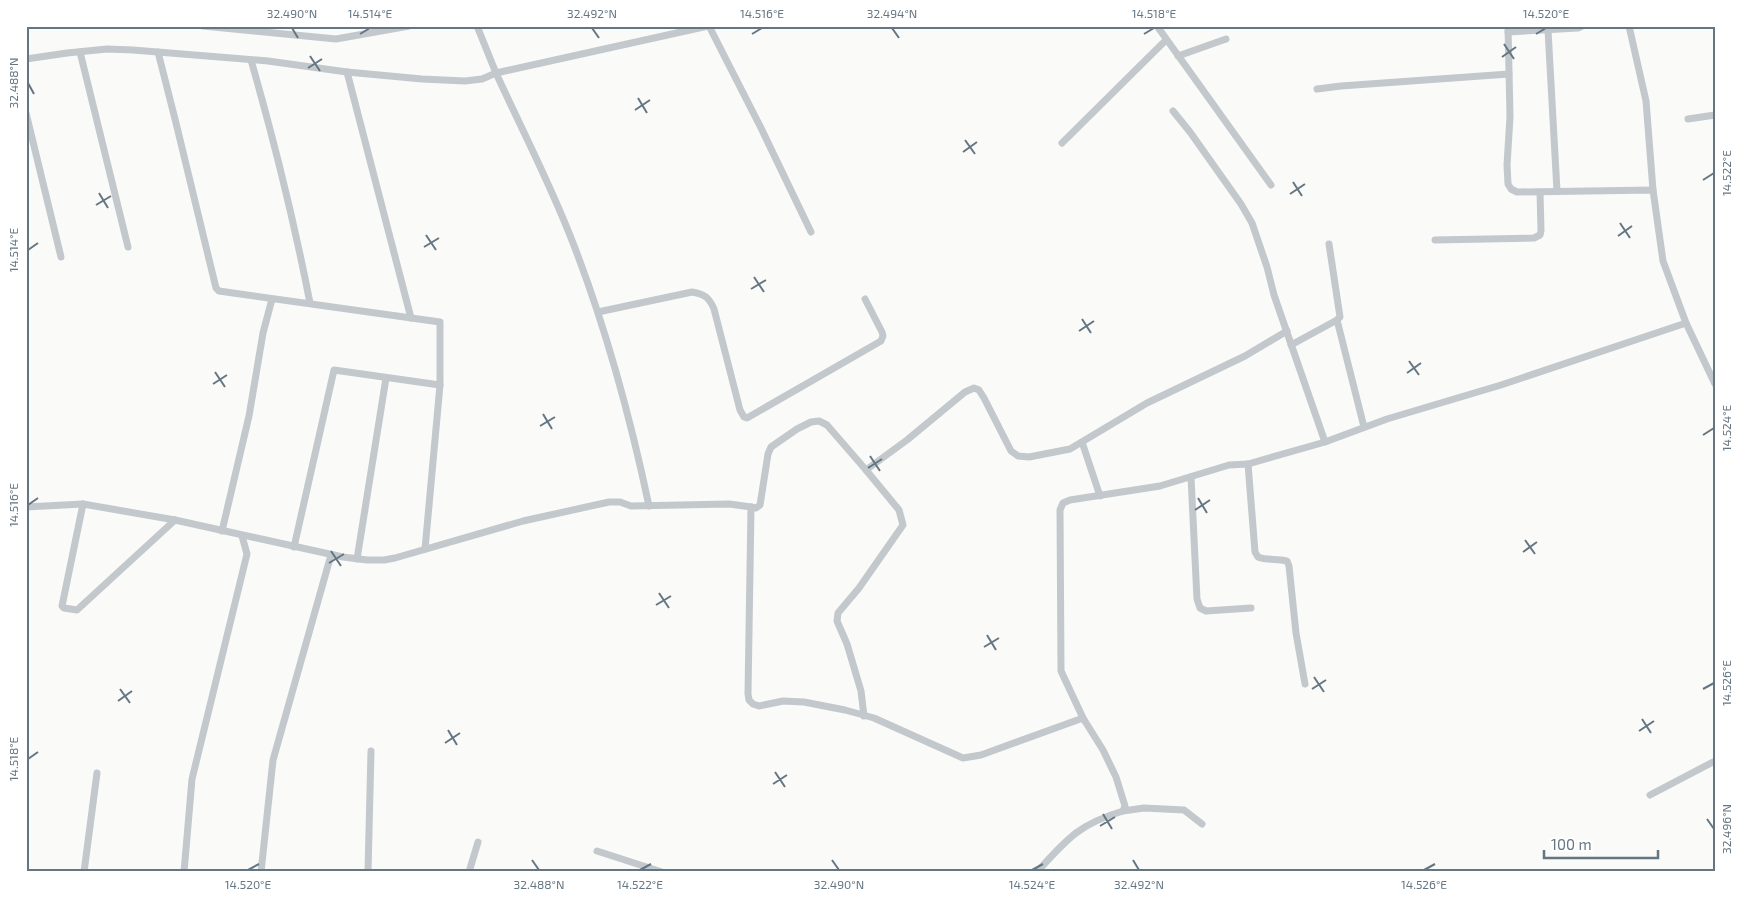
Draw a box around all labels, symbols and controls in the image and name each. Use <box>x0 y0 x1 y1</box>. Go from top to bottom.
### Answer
text: 32.490°N <box>267 6 317 20</box>
text: 14.514°E <box>348 6 393 20</box>
text: 32.492°N <box>567 6 617 20</box>
text: 14.516°E <box>740 6 784 20</box>
text: 32.494°N <box>867 6 917 20</box>
text: 14.518°E <box>1132 6 1177 20</box>
text: 14.520°E <box>1523 6 1569 20</box>
text: 32.488°N <box>6 58 20 108</box>
text: 14.522°E <box>1719 150 1733 196</box>
text: 14.514°E <box>6 227 20 272</box>
text: 14.524°E <box>1719 404 1733 451</box>
text: 14.516°E <box>6 483 20 527</box>
text: 14.526°E <box>1719 660 1733 706</box>
text: 14.518°E <box>6 736 20 781</box>
text: 32.496°N <box>1719 804 1733 854</box>
scale bar <box>1544 828 1657 860</box>
text: 100 m <box>1551 835 1592 853</box>
text: 14.520°E <box>225 877 271 891</box>
text: 32.488°N <box>514 877 564 891</box>
text: 14.522°E <box>617 877 663 891</box>
text: 32.490°N <box>814 877 864 891</box>
text: 14.524°E <box>1009 877 1056 891</box>
text: 32.492°N <box>1114 877 1164 891</box>
text: 14.526°E <box>1401 877 1447 891</box>

